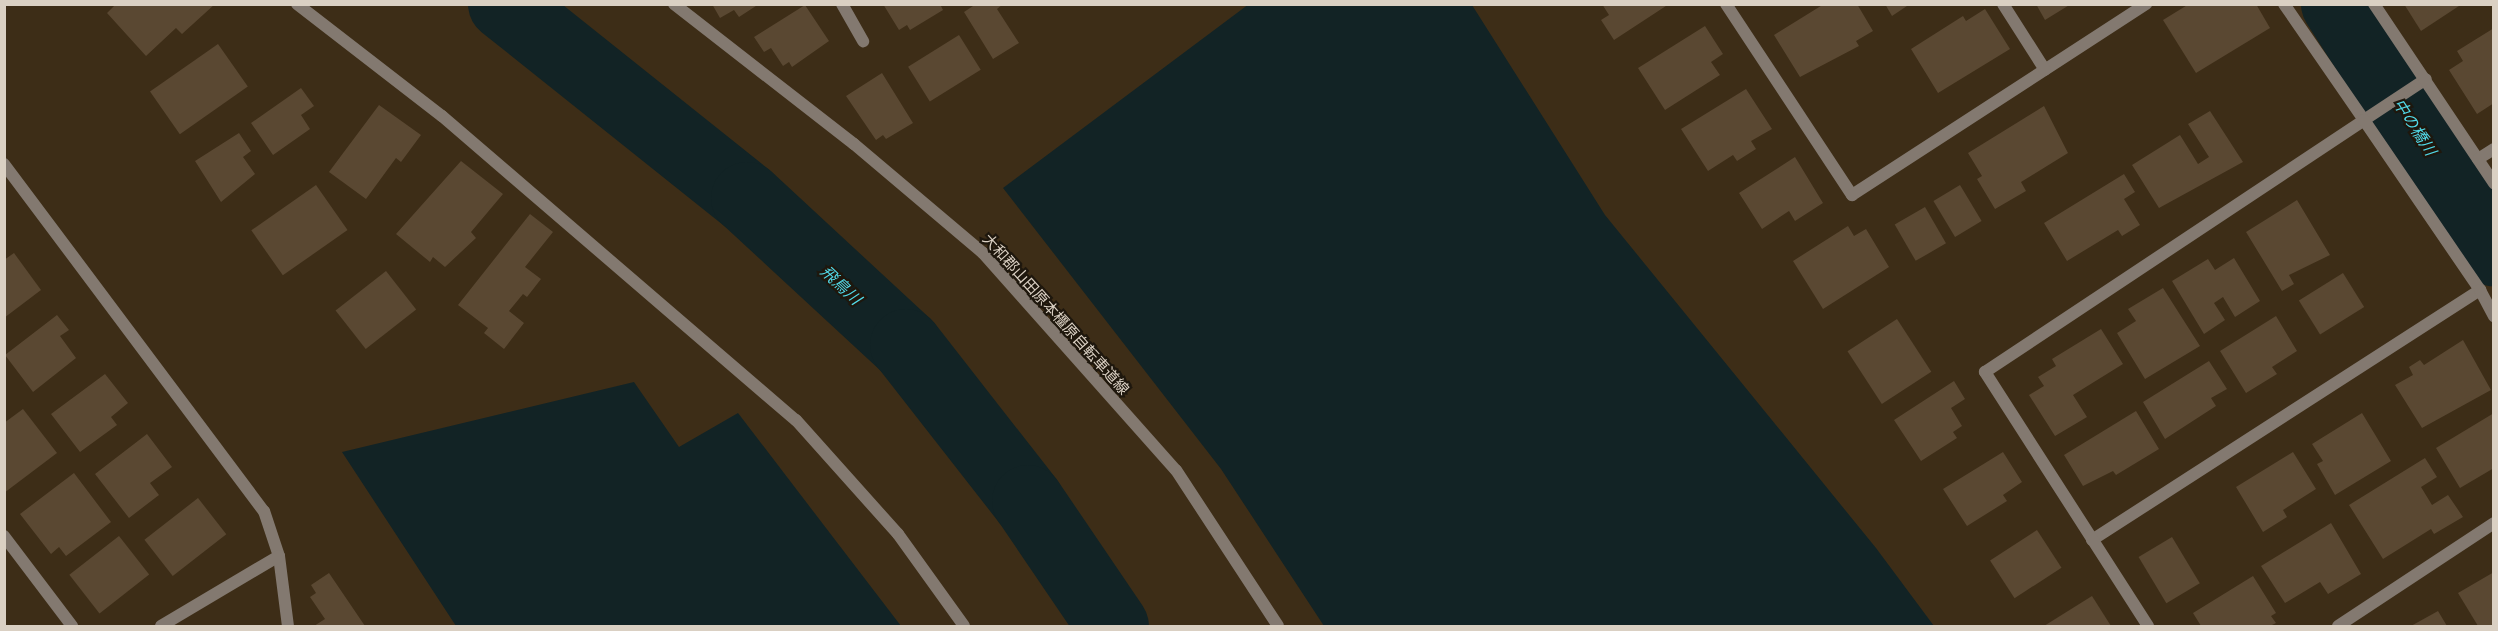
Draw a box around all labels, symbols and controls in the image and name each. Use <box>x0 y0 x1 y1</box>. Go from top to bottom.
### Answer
water label: 中の橋川 <box>2390 95 2440 159</box>
street label: 大和郡山田原本橿原自転車道線 <box>979 230 1133 398</box>
water label: 飛鳥川 <box>817 262 865 308</box>

